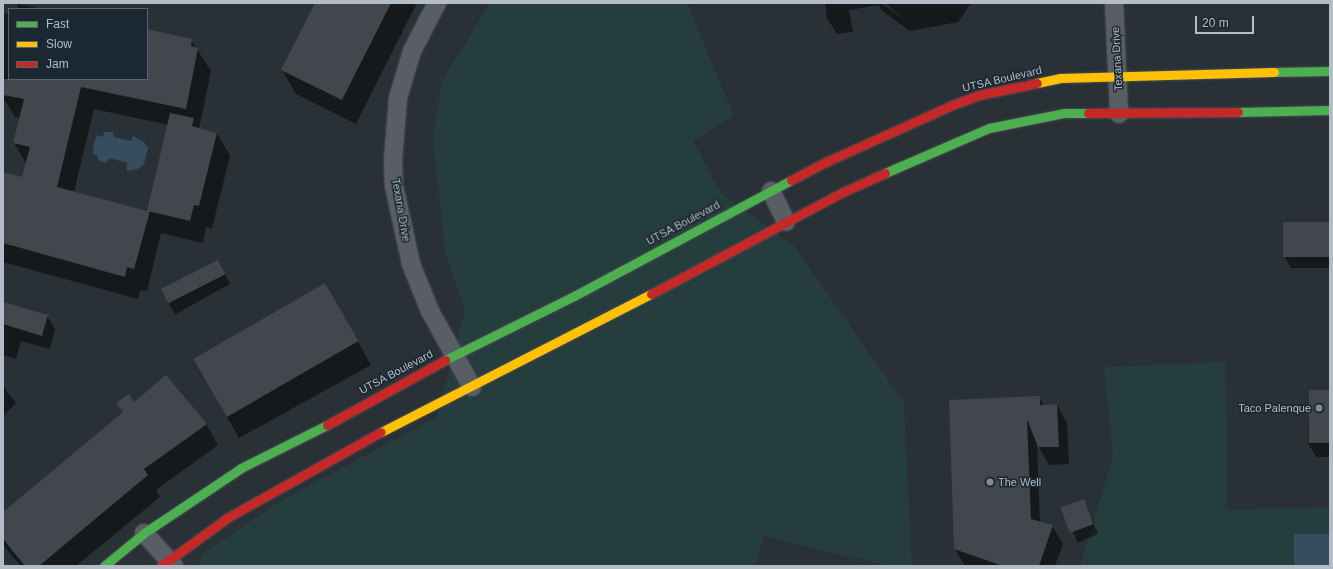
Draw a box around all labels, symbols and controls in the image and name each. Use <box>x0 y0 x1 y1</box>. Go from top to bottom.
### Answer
legend <box>8 8 148 80</box>
scale bar <box>1197 8 1256 34</box>
text: 20 m <box>1202 16 1229 30</box>
text: Fast <box>46 17 69 31</box>
street label: Texana Drive <box>1109 27 1125 91</box>
text: Slow <box>46 37 72 51</box>
text: Jam <box>46 57 69 71</box>
street label: UTSA Boulevard <box>961 63 1043 95</box>
street label: Texana Drive <box>389 177 413 243</box>
street label: UTSA Boulevard <box>644 198 722 248</box>
street label: UTSA Boulevard <box>357 347 435 397</box>
place label: Taco Palenque <box>1238 401 1311 415</box>
marker: Taco Palenque <box>1314 403 1324 413</box>
place label: The Well <box>998 475 1041 489</box>
marker: The Well <box>985 477 995 487</box>

